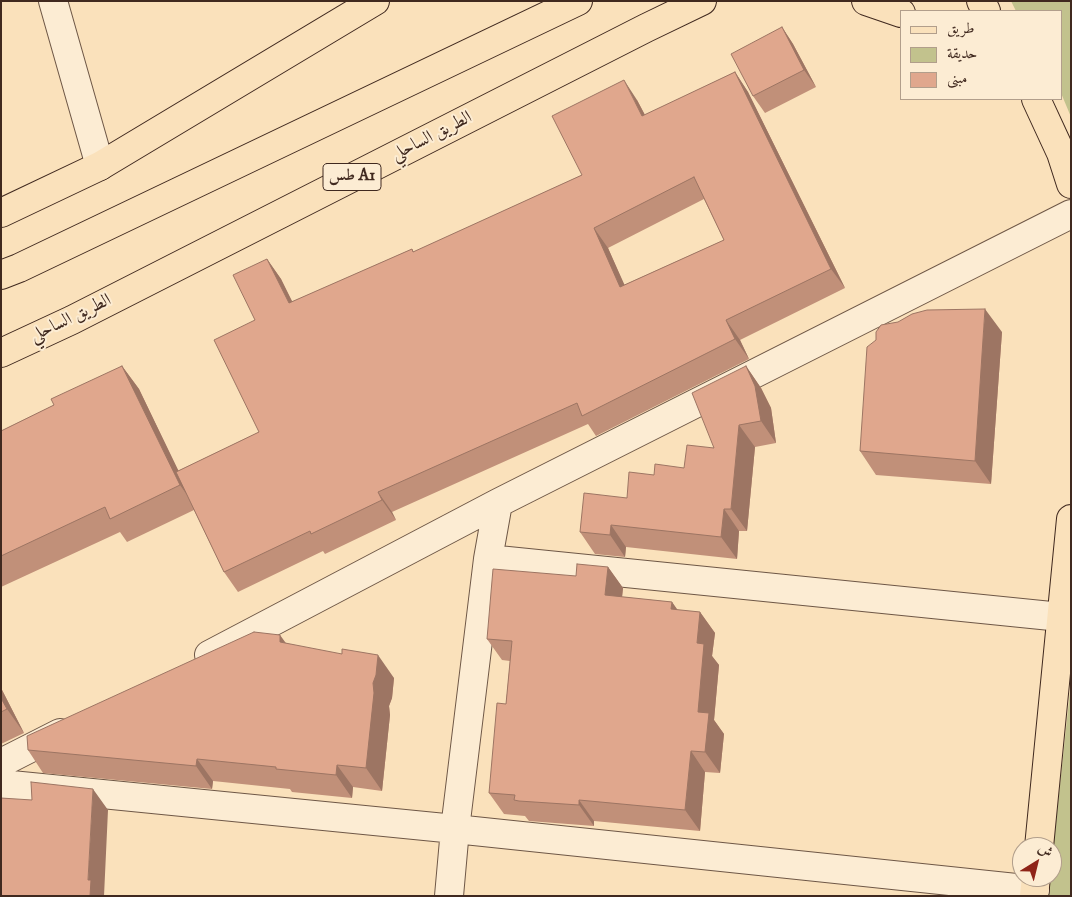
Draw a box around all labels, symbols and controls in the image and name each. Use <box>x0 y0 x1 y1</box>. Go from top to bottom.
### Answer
legend <box>900 10 1062 100</box>
text: طريق <box>947 19 974 38</box>
text: حديقة <box>947 44 977 63</box>
text: مبنى <box>947 69 967 88</box>
street label: الطريق الساحلي <box>388 107 476 167</box>
road number: طس A1 <box>323 163 381 190</box>
street label: الطريق الساحلي <box>27 290 115 348</box>
north arrow <box>1012 837 1062 887</box>
text: ش <box>1034 839 1056 862</box>

